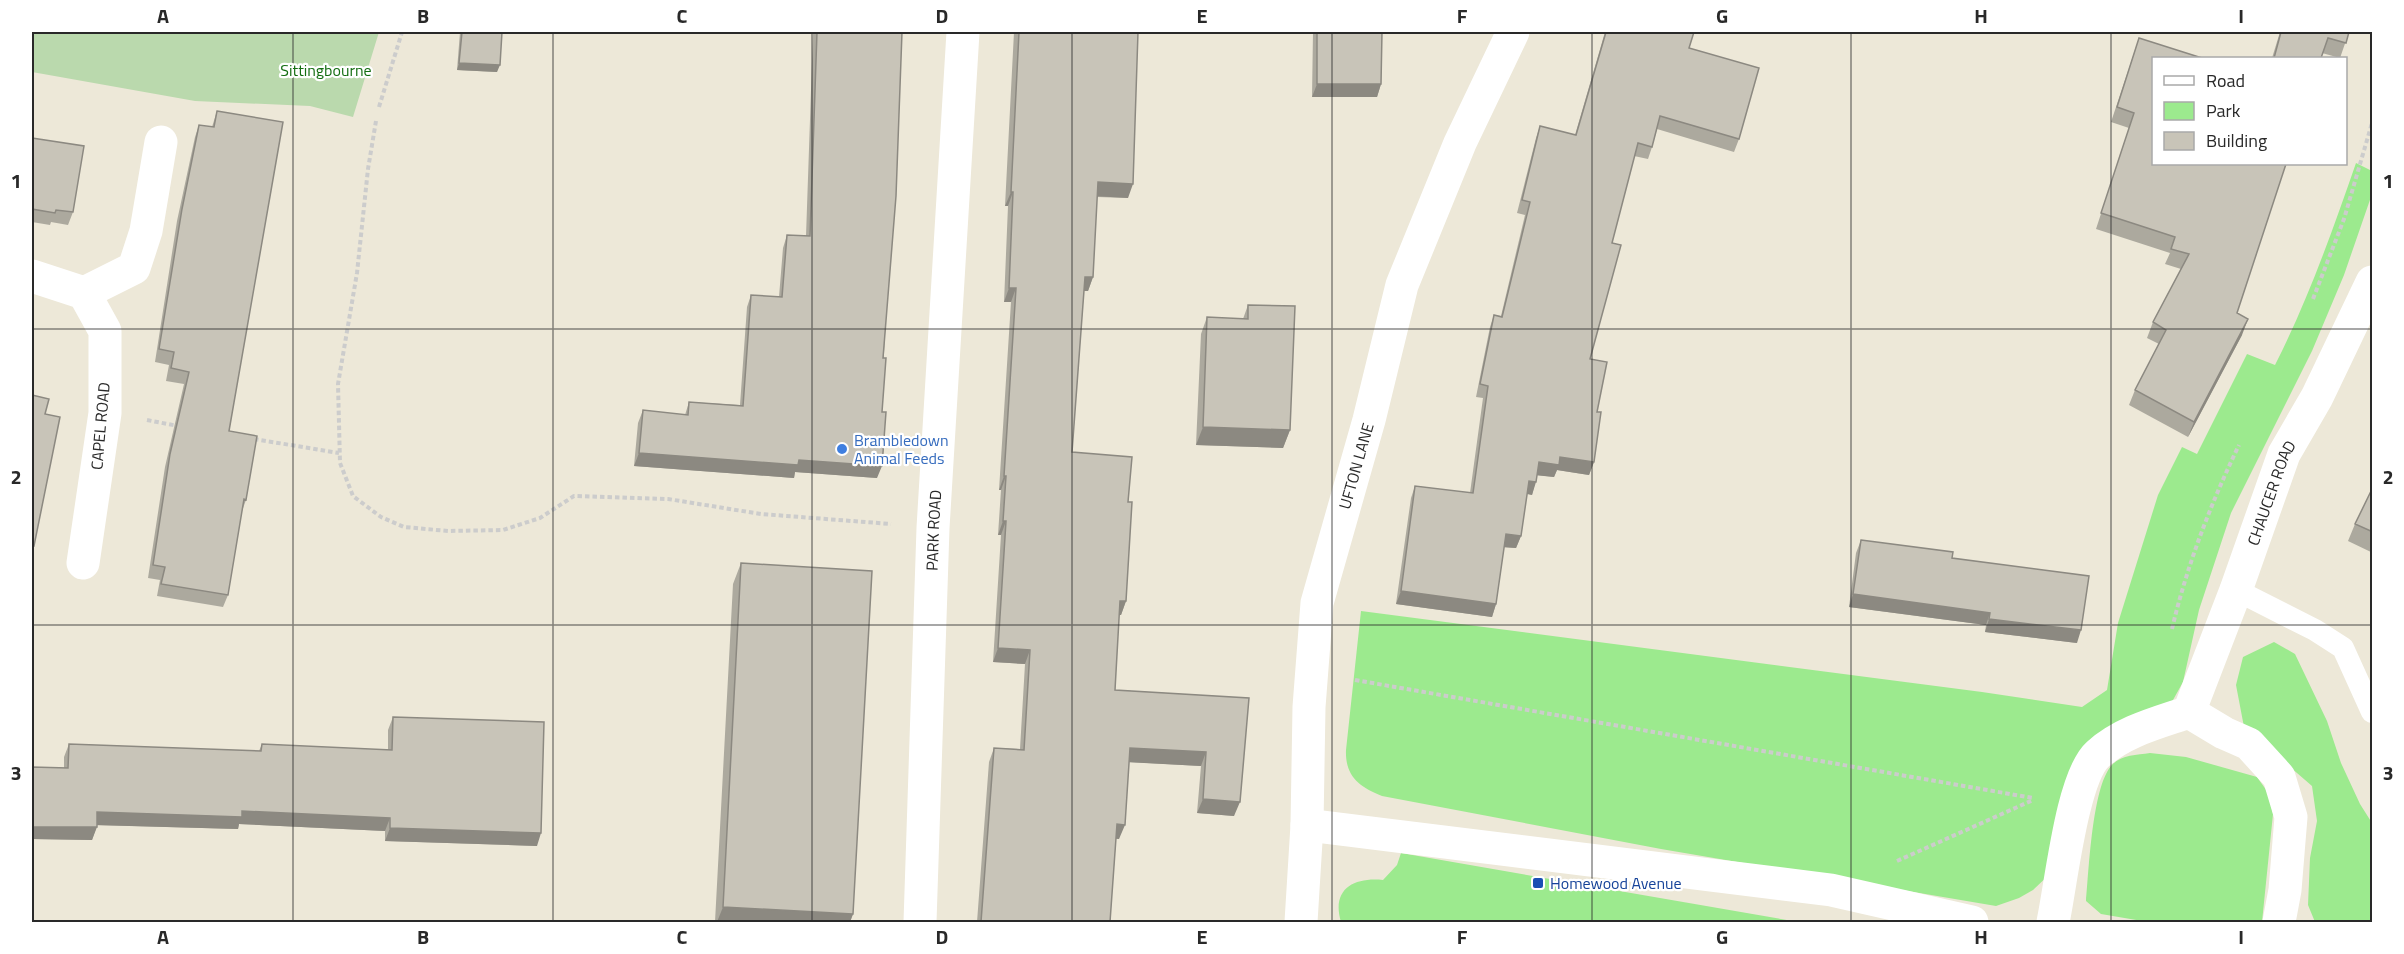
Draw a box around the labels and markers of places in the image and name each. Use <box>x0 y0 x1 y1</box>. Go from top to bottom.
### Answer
place label: Brambledown Animal Feeds <box>854 428 949 470</box>
marker: Brambledown Animal Feeds <box>835 442 849 456</box>
place label: Homewood Avenue <box>1550 871 1682 895</box>
marker: Homewood Avenue <box>1531 876 1545 890</box>

